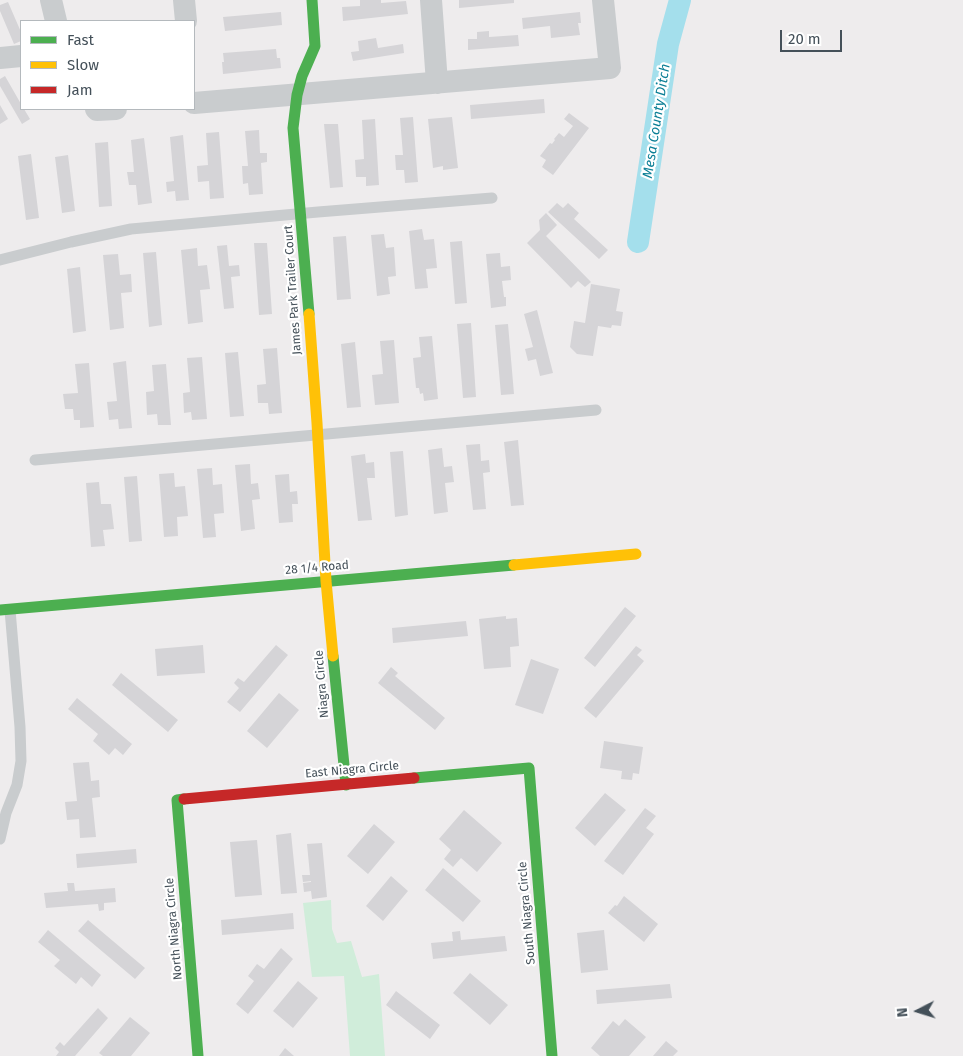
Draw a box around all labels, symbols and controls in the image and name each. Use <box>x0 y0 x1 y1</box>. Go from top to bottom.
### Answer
legend <box>20 20 195 110</box>
scale bar <box>783 20 846 52</box>
text: 20 m <box>788 30 821 48</box>
text: Fast <box>67 31 94 49</box>
text: Slow <box>67 56 99 74</box>
water label: Mesa County Ditch <box>640 63 674 179</box>
text: Jam <box>67 81 93 99</box>
street label: James Park Trailer Court <box>281 225 305 355</box>
street label: 28 1/4 Road <box>285 558 349 578</box>
street label: Niagra Circle <box>312 649 332 719</box>
street label: East Niagra Circle <box>305 759 399 781</box>
street label: South Niagra Circle <box>515 861 539 965</box>
street label: North Niagra Circle <box>162 877 186 981</box>
north arrow <box>893 986 943 1036</box>
text: N <box>894 1007 911 1018</box>

